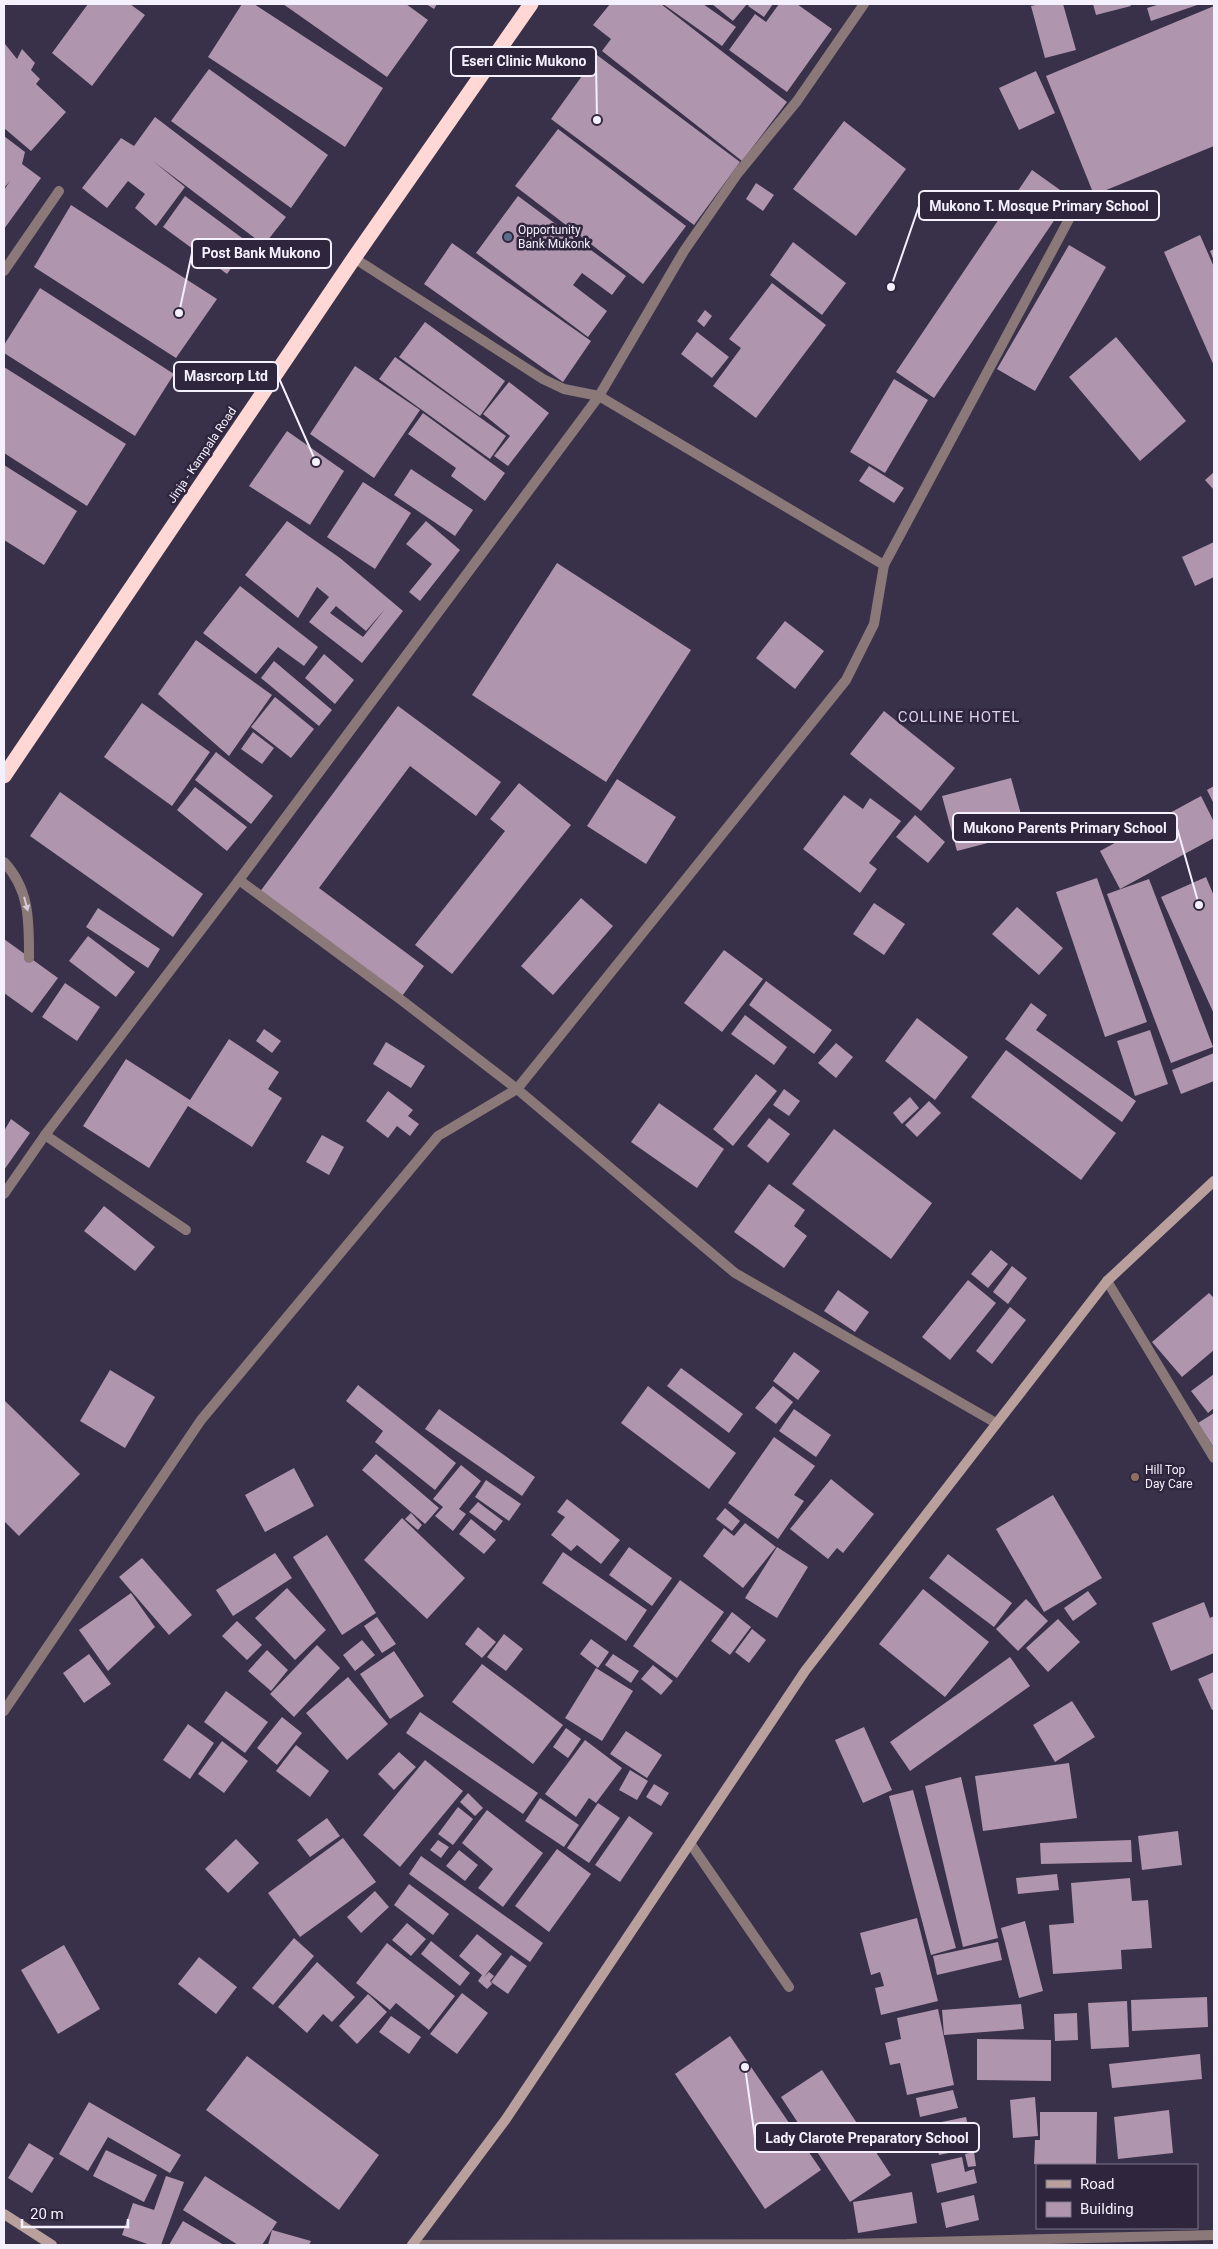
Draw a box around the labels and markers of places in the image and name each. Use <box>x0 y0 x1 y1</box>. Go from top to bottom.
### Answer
callout: Eseri Clinic Mukono <box>451 47 596 76</box>
callout: Mukono T. Mosque Primary School <box>919 191 1159 220</box>
place label: Opportunity Bank Mukonk <box>518 223 591 251</box>
marker: Opportunity Bank Mukonk <box>502 231 514 243</box>
callout: Post Bank Mukono <box>192 239 331 268</box>
callout: Masrcorp Ltd <box>174 362 278 391</box>
callout: Mukono Parents Primary School <box>953 813 1177 842</box>
place label: Hill Top Day Care <box>1145 1463 1193 1491</box>
marker: Hill Top Day Care <box>1129 1471 1141 1483</box>
callout: Lady Clarote Preparatory School <box>755 2123 979 2152</box>

